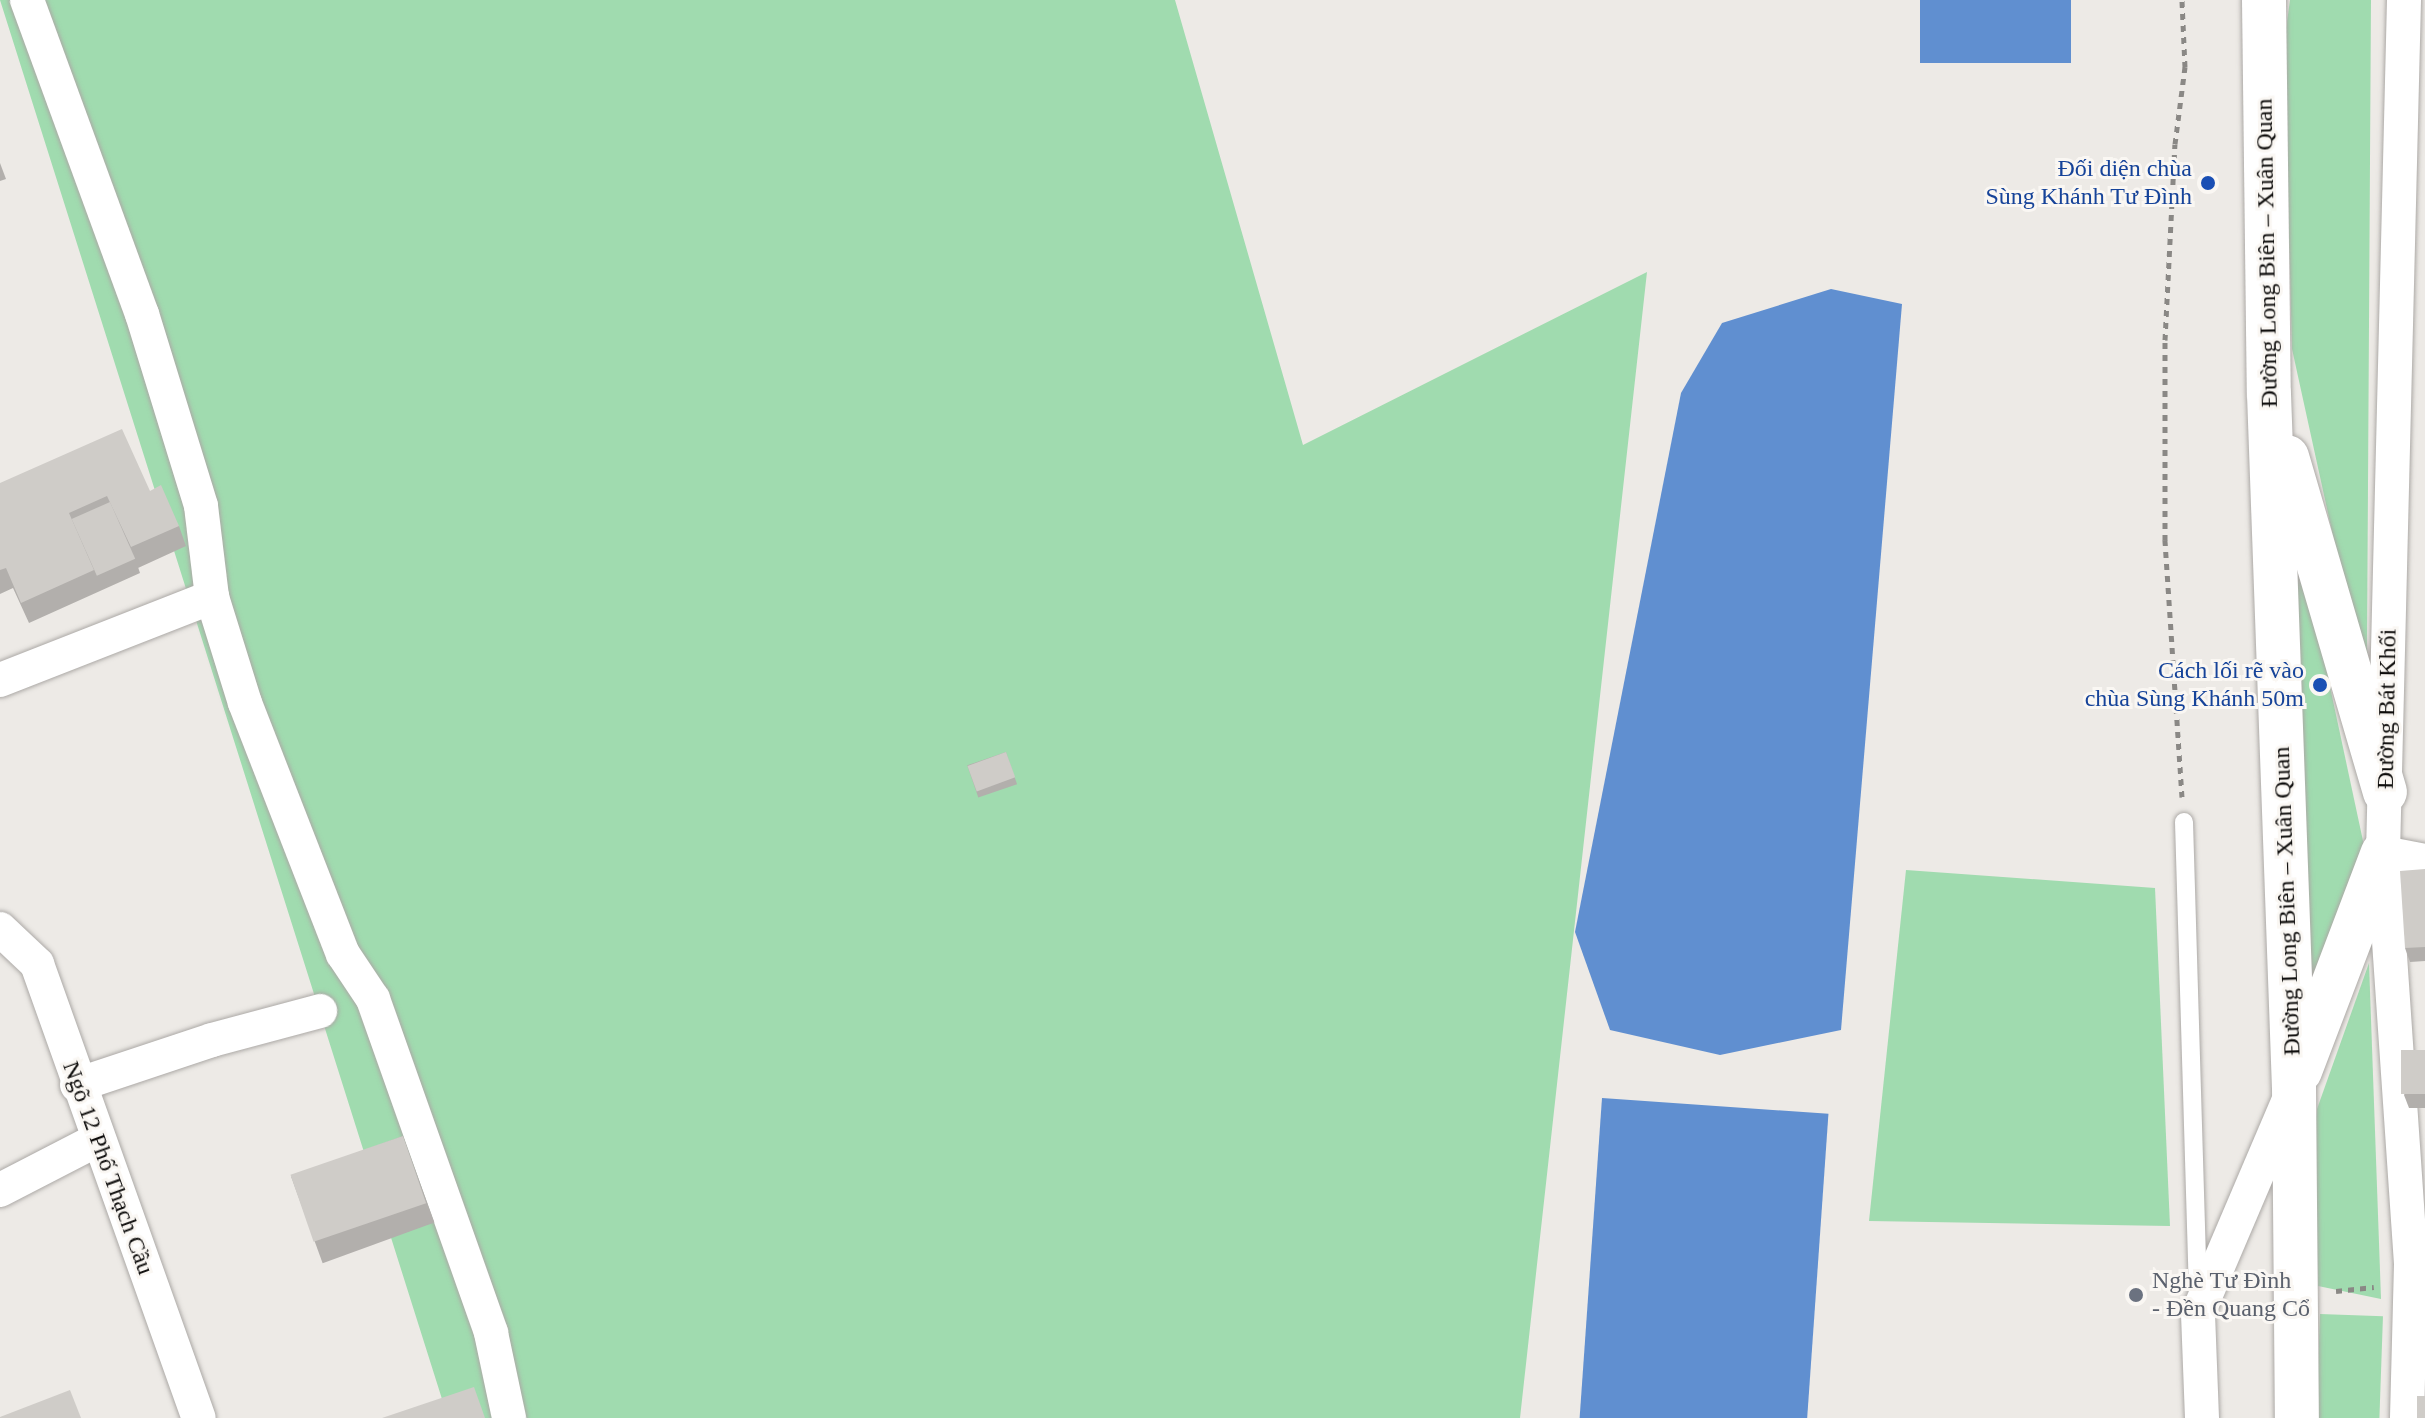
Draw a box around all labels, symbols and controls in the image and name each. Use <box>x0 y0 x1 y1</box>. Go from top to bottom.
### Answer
street label: Đường Long Biên – Xuân Quan <box>2250 98 2284 408</box>
place label: Đối diện chùa Sùng Khánh Tư Đình <box>1985 155 2192 211</box>
marker: Đối diện chùa Sùng Khánh Tư Đình <box>2199 174 2217 192</box>
street label: Đường Bát Khối <box>2371 629 2403 789</box>
place label: Cách lối rẽ vào chùa Sùng Khánh 50m <box>2085 657 2304 713</box>
marker: Cách lối rẽ vào chùa Sùng Khánh 50m <box>2311 676 2329 694</box>
street label: Đường Long Biên – Xuân Quan <box>2267 746 2307 1056</box>
street label: Ngõ 12 Phố Thạch Cầu <box>56 1057 160 1279</box>
place label: Nghè Tư Đình - Đền Quang Cổ <box>2152 1267 2310 1323</box>
marker: Nghè Tư Đình - Đền Quang Cổ <box>2127 1286 2145 1304</box>

